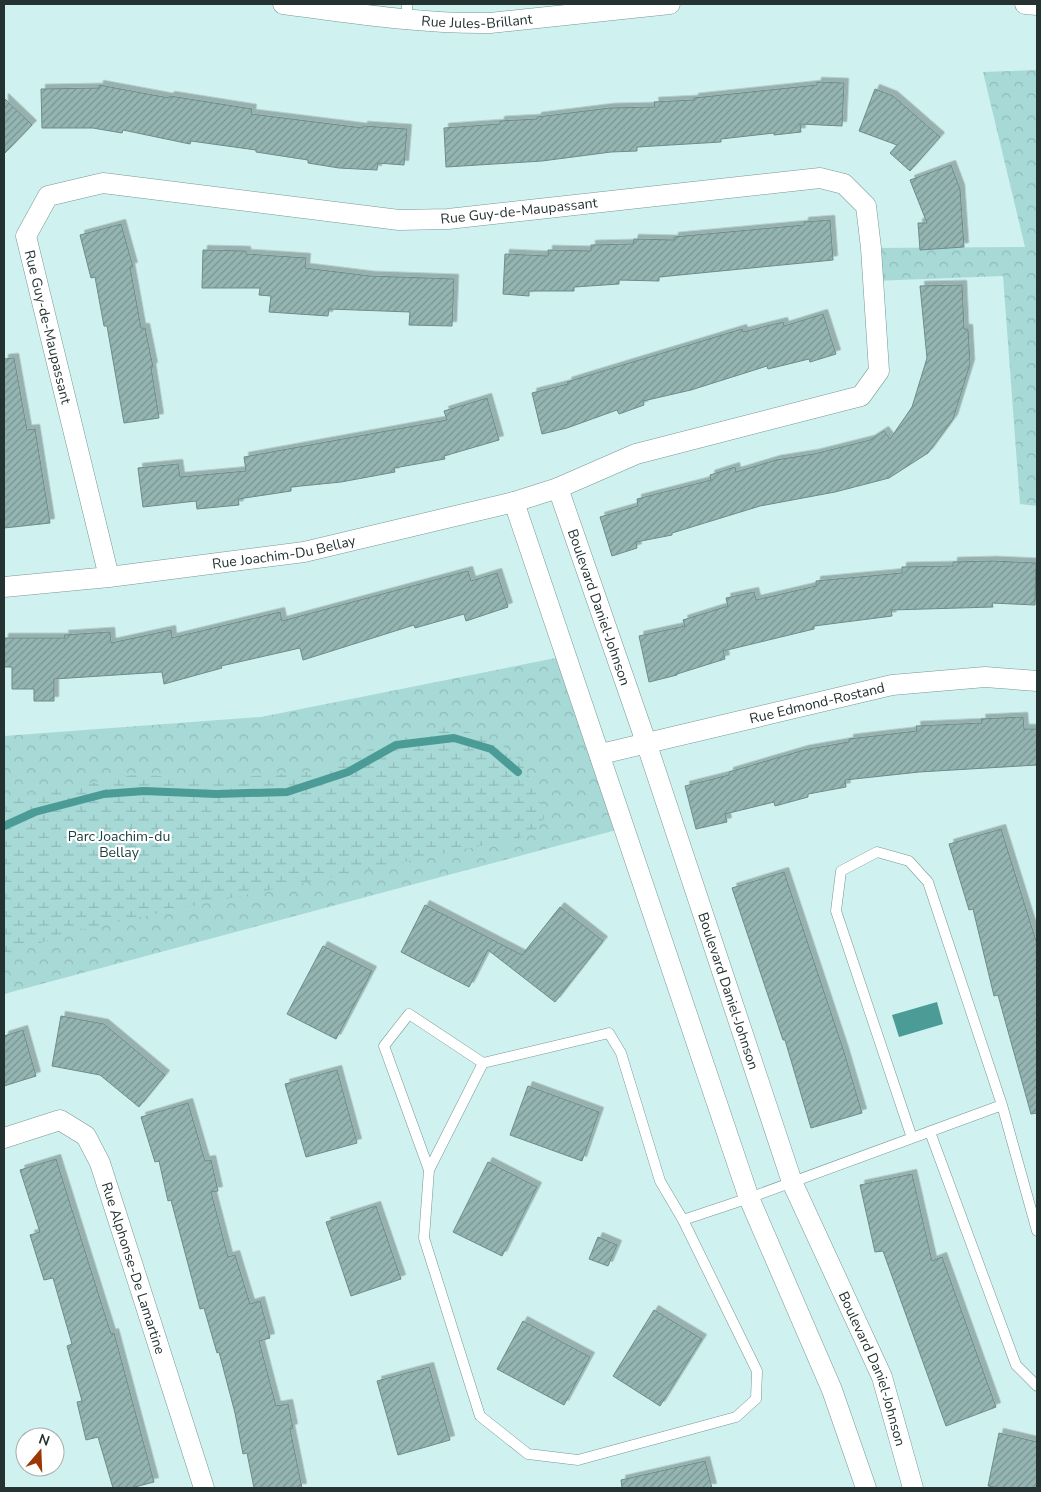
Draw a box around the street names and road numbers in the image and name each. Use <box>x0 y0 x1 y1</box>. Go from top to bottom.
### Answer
street label: Rue Jules-Brillant <box>421 9 533 33</box>
street label: Rue Guy-de-Maupassant <box>440 193 598 229</box>
street label: Rue Guy-de-Maupassant <box>20 248 76 406</box>
street label: Boulevard Daniel-Johnson <box>563 526 635 688</box>
street label: Rue Joachim-Du Bellay <box>211 530 358 573</box>
street label: Rue Edmond-Rostand <box>747 678 887 728</box>
street label: Boulevard Daniel-Johnson <box>694 910 764 1072</box>
street label: Rue Alphonse-De Lamartine <box>97 1180 170 1356</box>
street label: Boulevard Daniel-Johnson <box>834 1288 910 1448</box>

